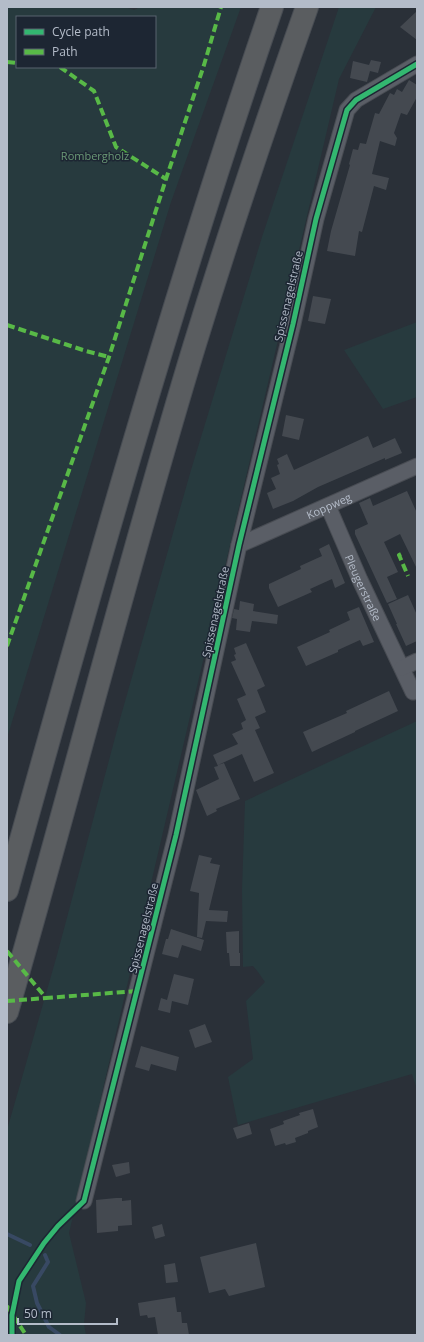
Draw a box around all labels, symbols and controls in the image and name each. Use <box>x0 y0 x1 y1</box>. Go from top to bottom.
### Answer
legend <box>16 16 156 68</box>
text: Cycle path <box>52 23 110 40</box>
text: Path <box>52 43 78 60</box>
park label: Rombergholz <box>61 148 129 163</box>
street label: Spissenagelstraße <box>270 249 306 343</box>
street label: Koppweg <box>304 489 353 522</box>
street label: Pleugerstraße <box>342 552 386 623</box>
street label: Spissenagelstraße <box>198 565 232 659</box>
street label: Spissenagelstraße <box>124 881 162 975</box>
scale bar <box>18 1300 117 1326</box>
text: 50 m <box>24 1305 52 1322</box>

